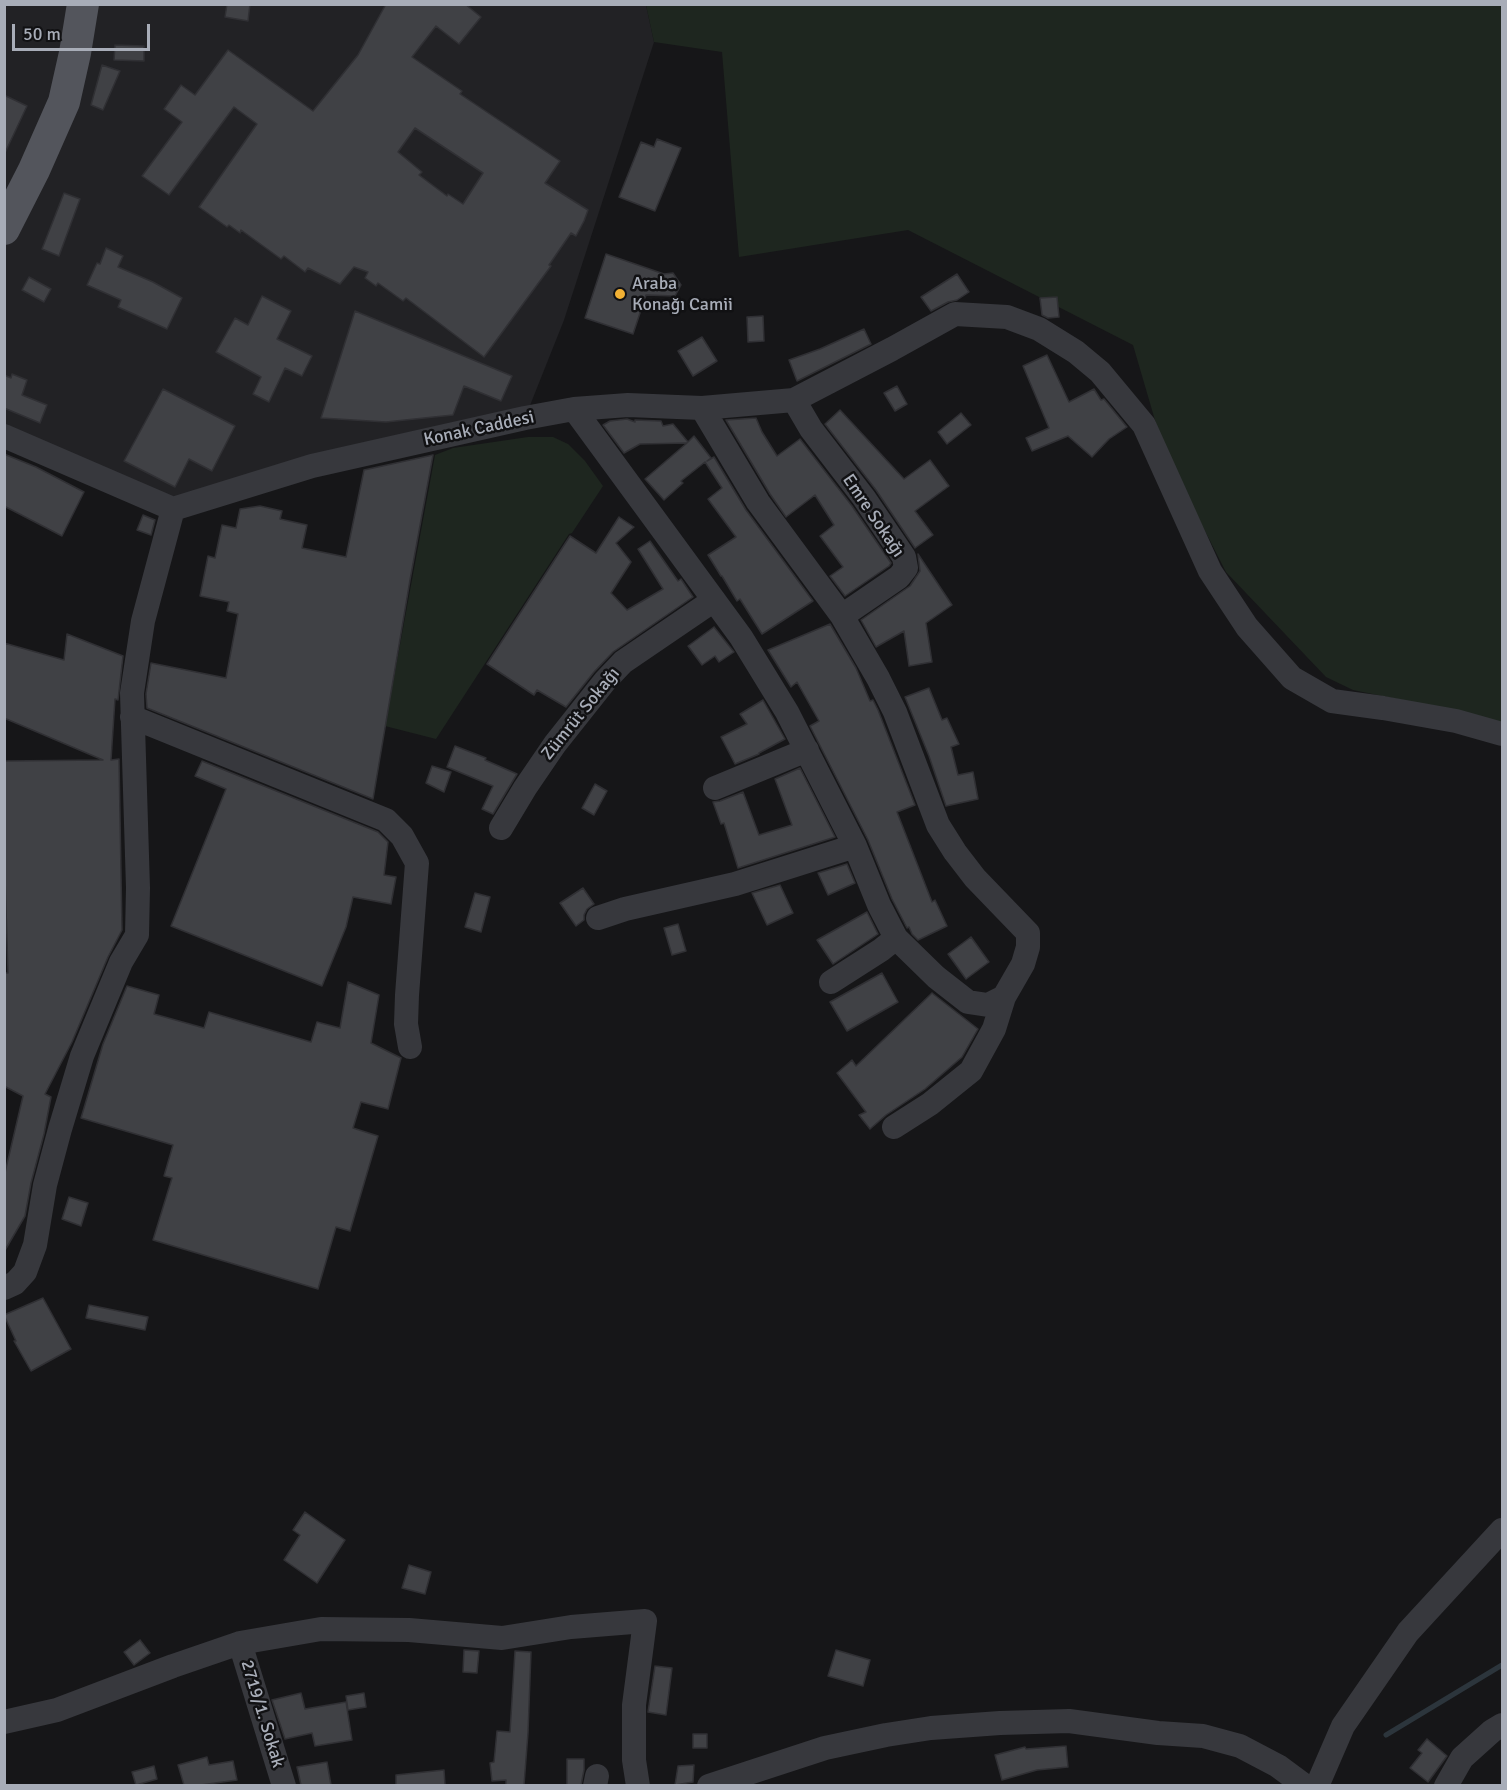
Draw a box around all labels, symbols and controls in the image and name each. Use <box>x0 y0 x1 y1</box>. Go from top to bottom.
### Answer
scale bar <box>15 12 153 50</box>
text: 50 m <box>23 23 61 45</box>
place label: Araba Konağı Camii <box>632 273 733 316</box>
marker: Araba Konağı Camii <box>613 287 627 301</box>
street label: Konak Caddesi <box>422 407 536 451</box>
street label: Emre Sokağı <box>837 470 909 562</box>
street label: Zümrüt Sokağı <box>537 664 625 764</box>
street label: 2719/1. Sokak <box>235 1658 289 1770</box>

